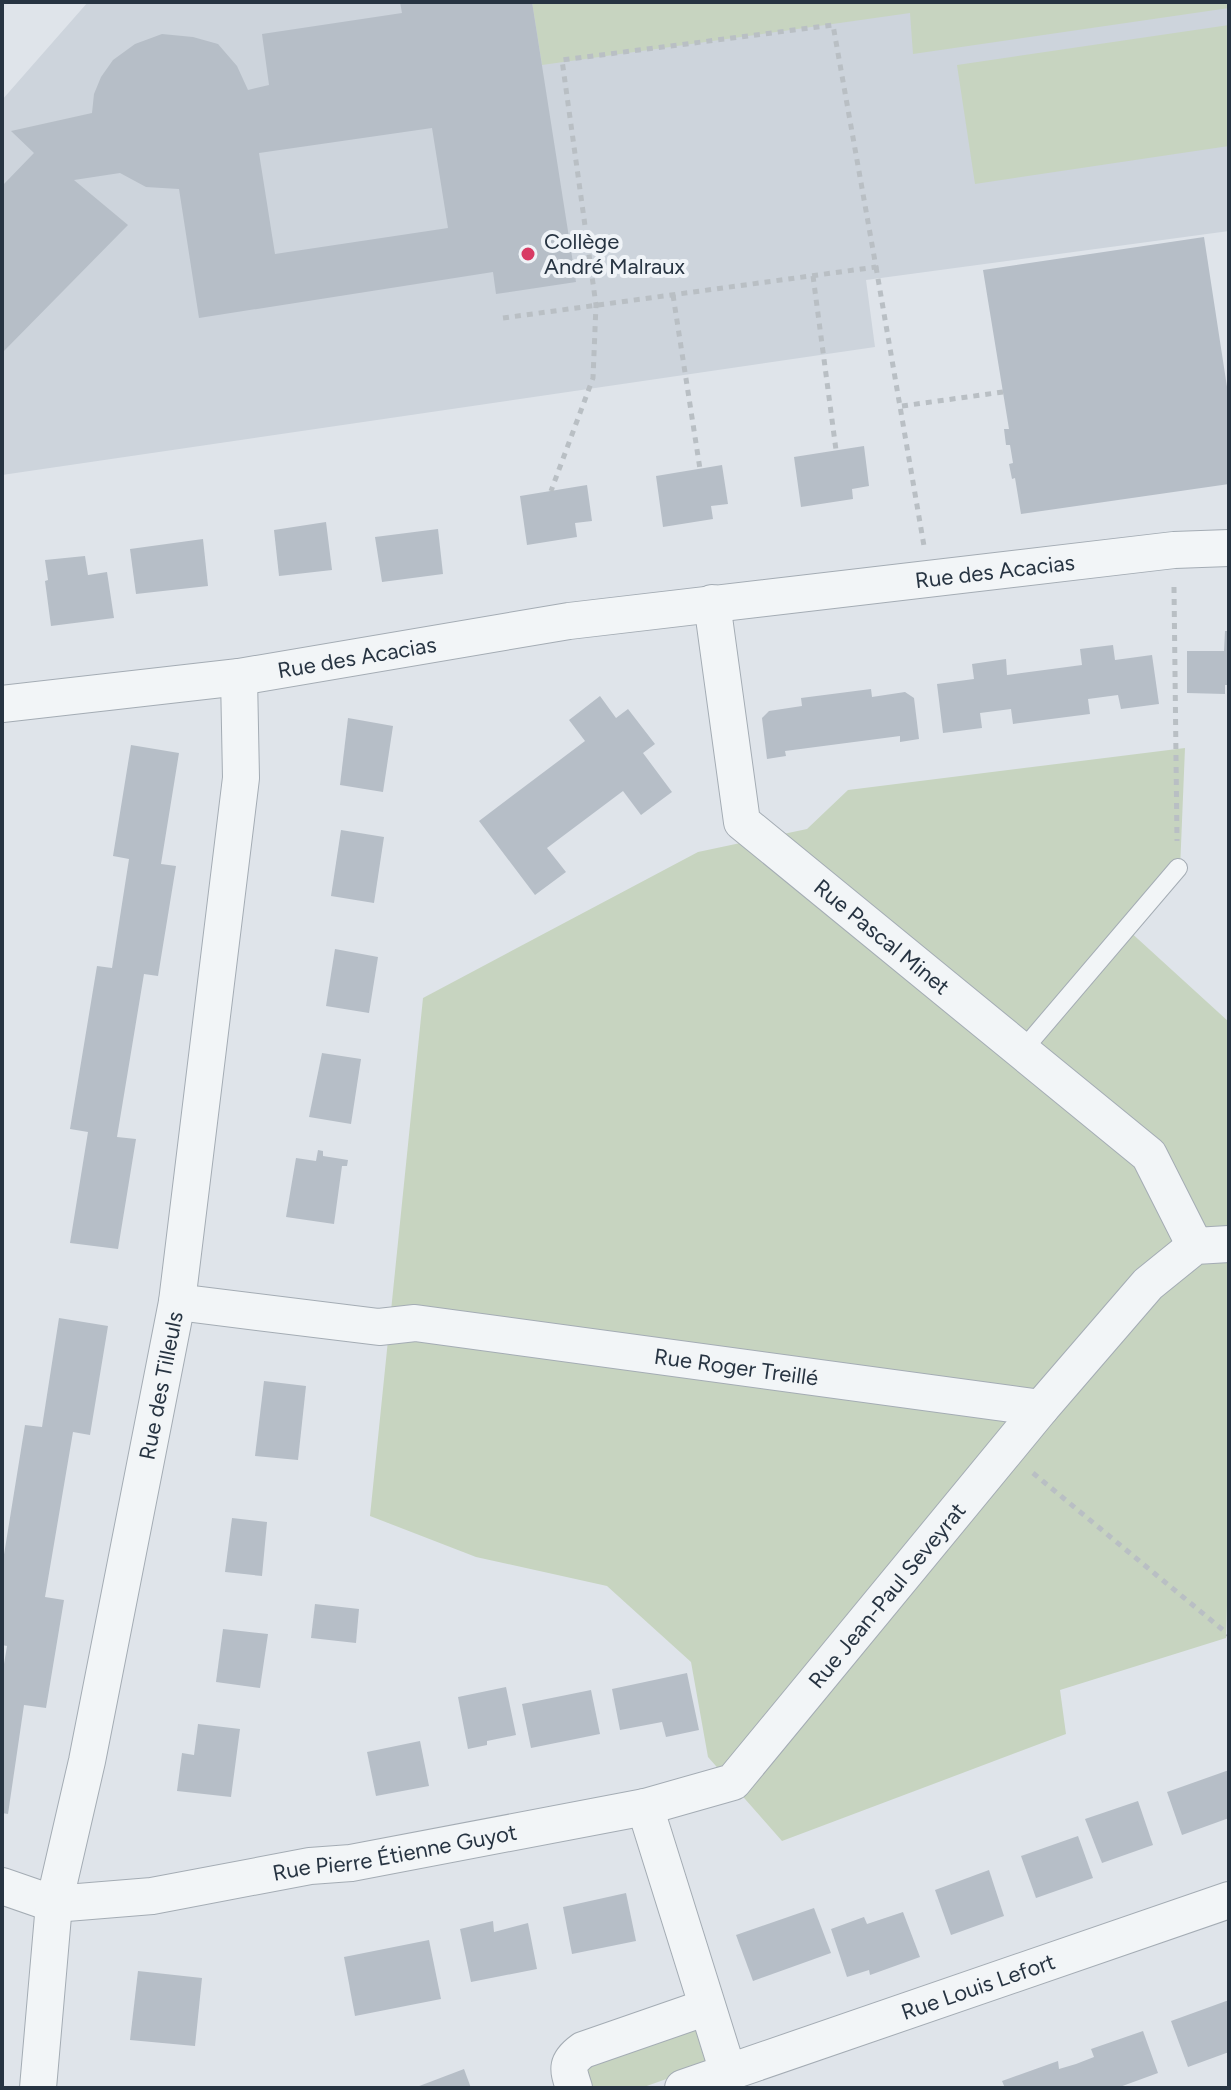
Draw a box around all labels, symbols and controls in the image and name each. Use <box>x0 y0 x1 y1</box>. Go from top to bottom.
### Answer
place label: Collège André Malraux <box>544 228 686 280</box>
marker: Collège André Malraux <box>519 245 537 263</box>
street label: Rue des Acacias <box>914 548 1076 594</box>
street label: Rue des Acacias <box>275 630 438 684</box>
street label: Rue Pascal Minet <box>809 873 955 1000</box>
street label: Rue des Tilleuls <box>133 1309 188 1462</box>
street label: Rue Roger Treillé <box>653 1342 820 1391</box>
street label: Rue Jean-Paul Seveyrat <box>802 1497 971 1694</box>
street label: Rue Pierre Étienne Guyot <box>270 1818 519 1886</box>
street label: Rue Louis Lefort <box>898 1947 1058 2025</box>

